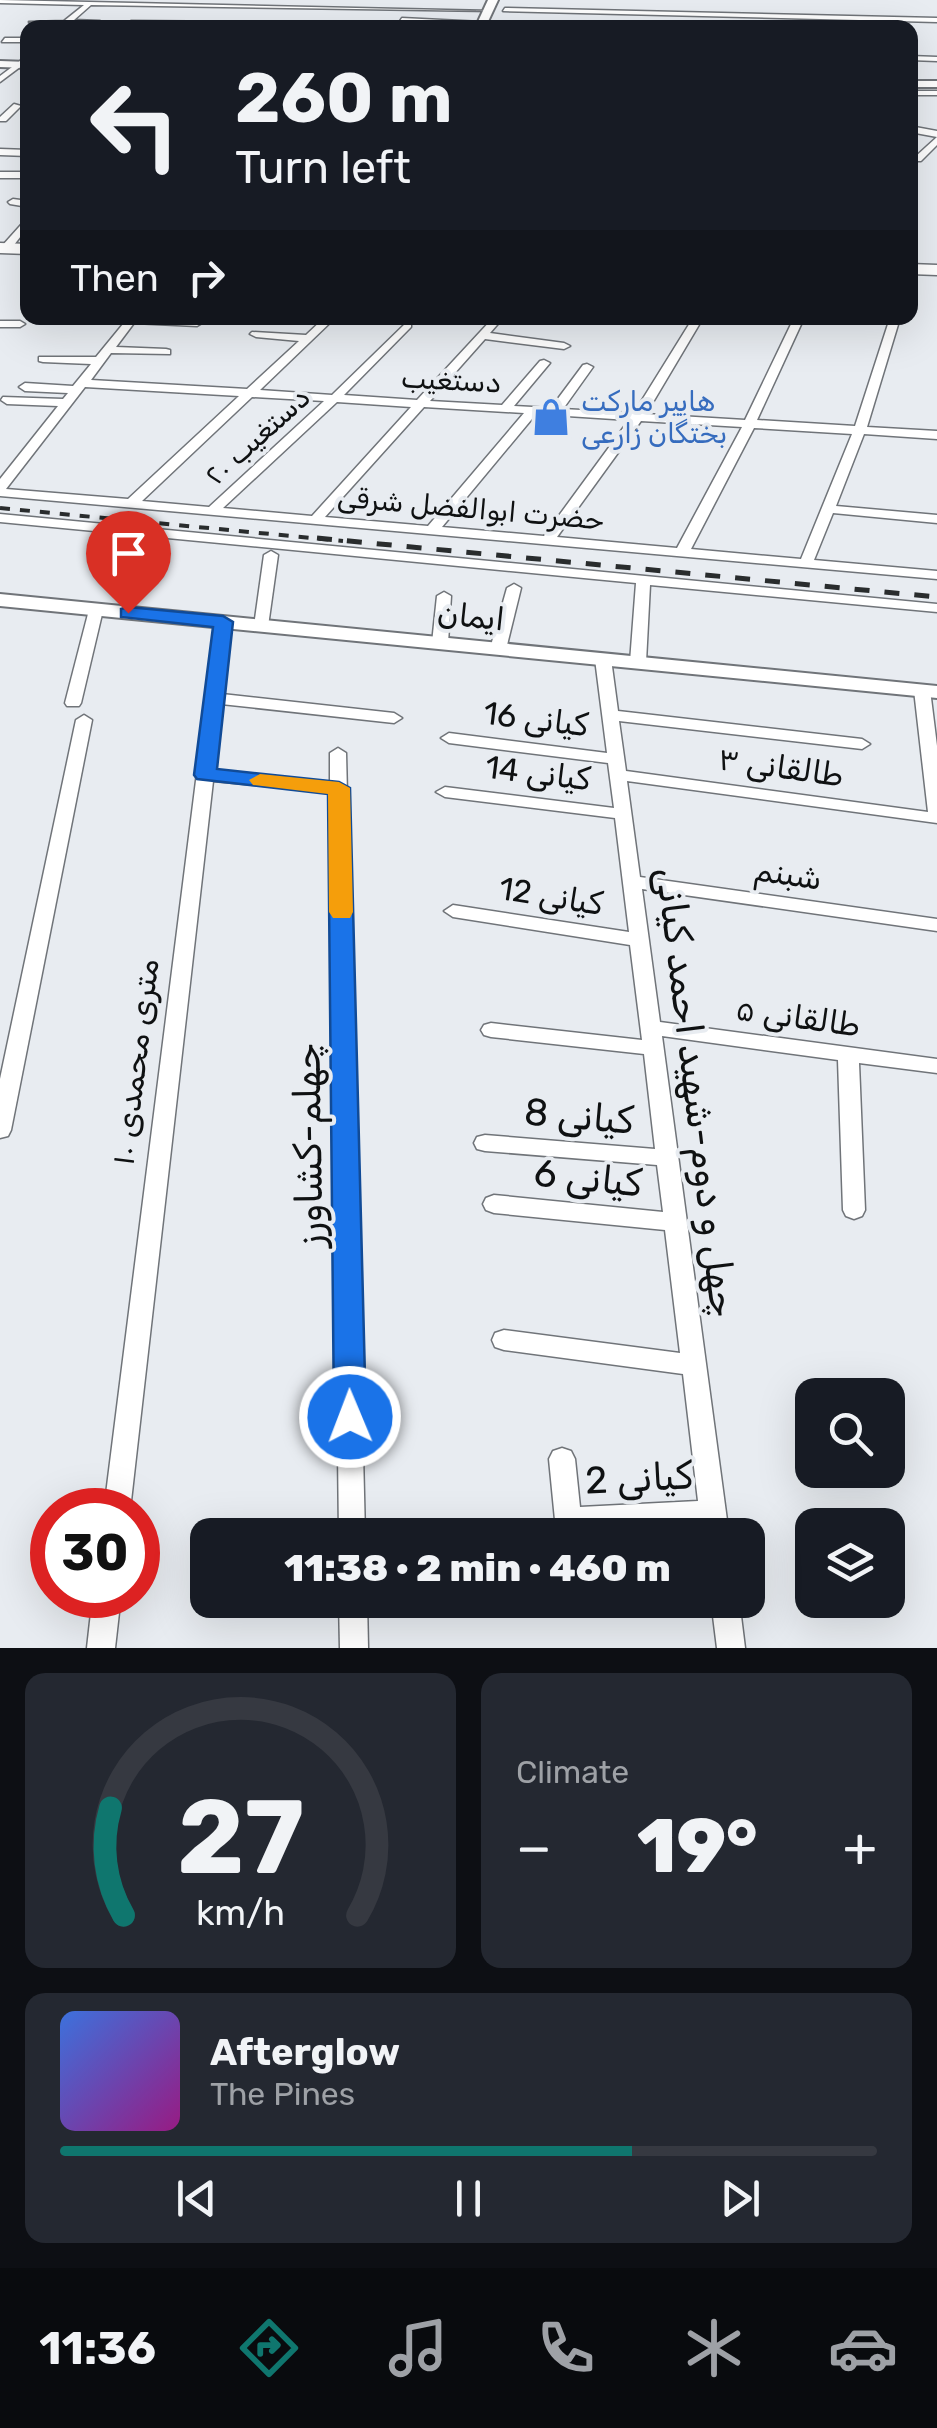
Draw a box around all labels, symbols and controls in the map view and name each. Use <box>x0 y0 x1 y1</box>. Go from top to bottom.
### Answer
text: 260 m <box>235 57 453 140</box>
icon: left <box>70 60 200 190</box>
text: Turn left <box>235 141 411 194</box>
icon: right <box>179 250 234 305</box>
text: Then <box>70 255 159 301</box>
street label: دستغیب <box>400 361 502 400</box>
street label: دستغیب ۲۰ <box>198 381 317 492</box>
place label: هاپیر مارکت بختگان زارعی <box>581 385 727 450</box>
shop icon: هاپیر مارکت بختگان زارعی <box>530 396 572 438</box>
street label: حضرت ابوالفضل شرقی <box>336 480 606 537</box>
pin <box>86 511 171 614</box>
icon: arrive <box>101 526 156 581</box>
street label: ایمان <box>435 594 507 638</box>
street label: کیانی 16 <box>482 694 591 744</box>
street label: طالقانی ۳ <box>716 739 846 795</box>
street label: کیانی 14 <box>483 748 593 798</box>
street label: شبنم <box>751 850 824 900</box>
street label: چهل و دوم-شهید احمد کیانی <box>645 864 747 1320</box>
street label: کیانی 12 <box>496 869 606 923</box>
street label: ۱۰ متری محمدی <box>103 957 167 1167</box>
street label: طالقانی ۵ <box>733 989 863 1045</box>
street label: چهلم-کشاورز <box>283 1042 335 1250</box>
street label: کیانی 8 <box>522 1088 636 1144</box>
street label: کیانی 6 <box>532 1149 644 1207</box>
position arrow <box>298 1365 402 1469</box>
map controls <box>795 1378 905 1618</box>
button: search <box>795 1378 905 1488</box>
street label: کیانی 2 <box>584 1452 694 1504</box>
speed limit sign: 30 <box>30 1488 160 1618</box>
button: layers <box>795 1508 905 1618</box>
text: 11:38 · 2 min · 460 m <box>284 1545 671 1591</box>
text: Climate <box>516 1753 629 1791</box>
text: 27 <box>177 1776 304 1899</box>
text: 19° <box>637 1802 758 1891</box>
text: − <box>516 1815 552 1880</box>
text: + <box>843 1815 877 1880</box>
text: km/h <box>196 1892 285 1934</box>
text: Afterglow <box>210 2029 400 2075</box>
text: The Pines <box>210 2075 355 2113</box>
icon: previous <box>169 2171 224 2226</box>
icon: pause <box>441 2171 496 2226</box>
icon: next <box>713 2171 768 2226</box>
icon: directions <box>234 2313 304 2383</box>
icon: music <box>383 2313 453 2383</box>
icon: phone <box>531 2313 601 2383</box>
icon: climate <box>679 2313 749 2383</box>
icon: car <box>828 2313 898 2383</box>
text: 11:36 <box>39 2322 156 2375</box>

